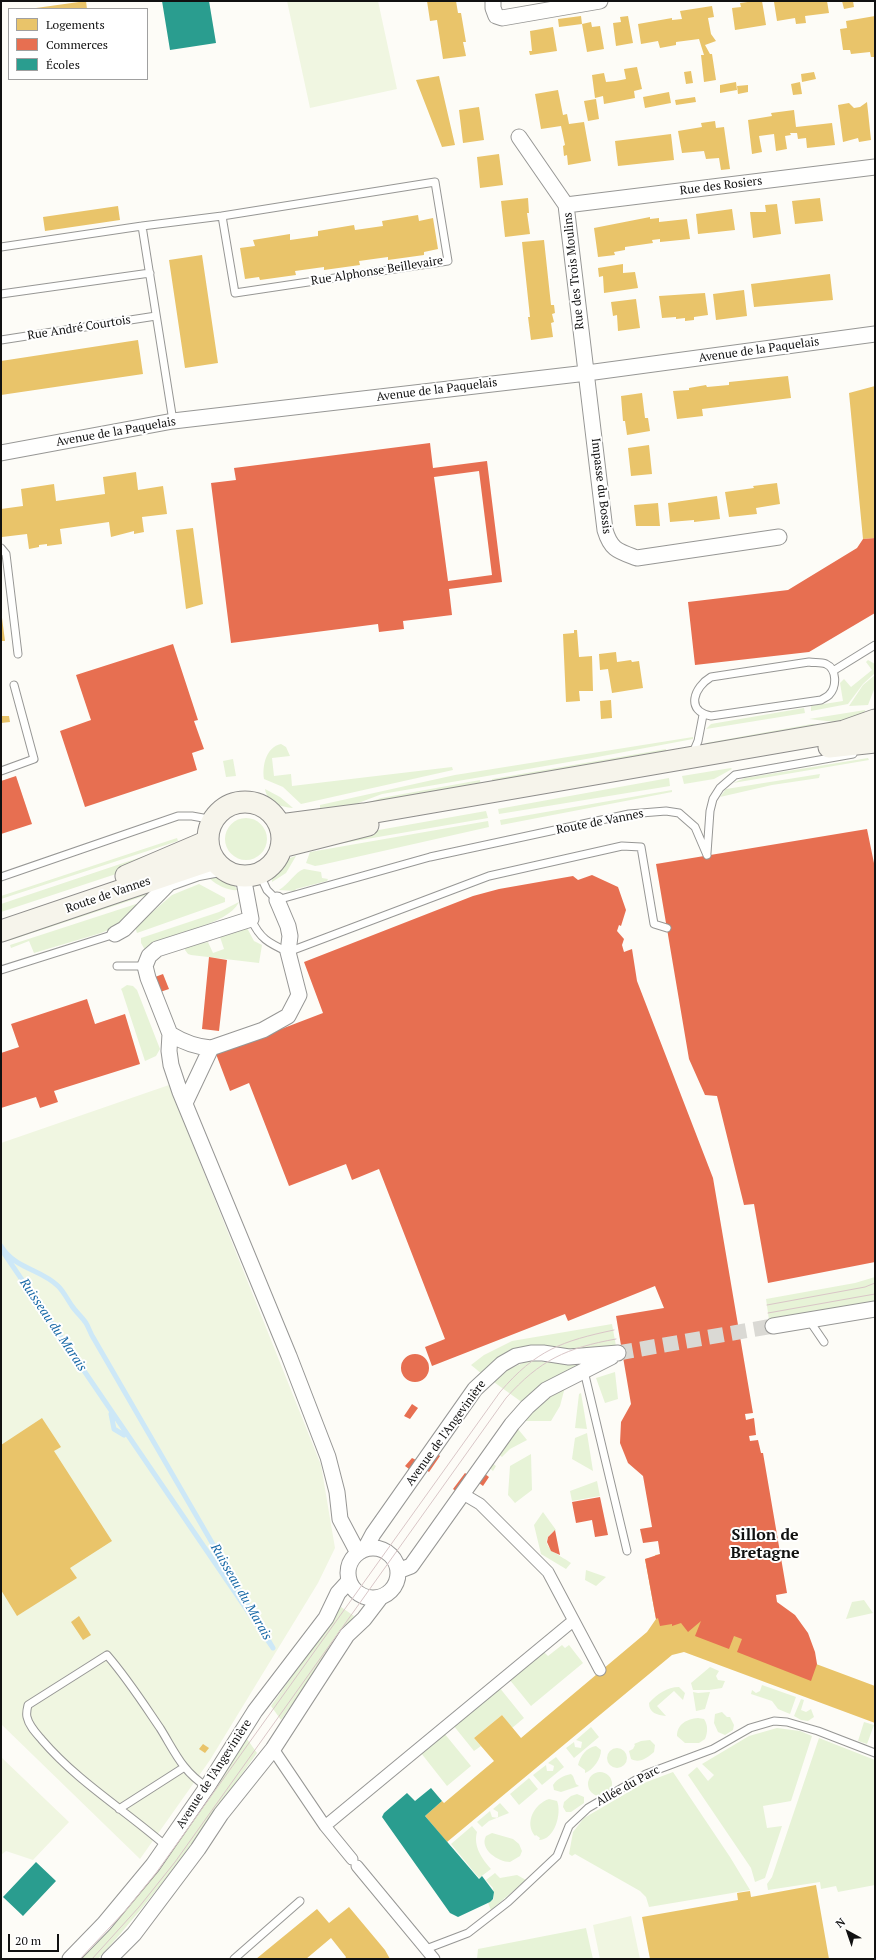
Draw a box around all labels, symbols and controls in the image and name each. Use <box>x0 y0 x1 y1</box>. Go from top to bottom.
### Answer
legend <box>8 8 148 80</box>
text: Logements <box>46 17 105 32</box>
text: Commerces <box>46 37 108 52</box>
text: Écoles <box>46 57 80 72</box>
street label: Rue des Rosiers <box>679 174 763 198</box>
street label: Rue des Trois Moulins <box>561 212 587 330</box>
street label: Rue Alphonse Beillevaire <box>310 253 444 289</box>
street label: Rue André Courtois <box>26 313 132 343</box>
street label: Avenue de la Paquelais <box>698 334 820 366</box>
street label: Avenue de la Paquelais <box>376 375 498 405</box>
street label: Avenue de la Paquelais <box>55 414 177 450</box>
street label: Impasse du Bossis <box>588 437 614 535</box>
street label: Route de Vannes <box>555 806 645 838</box>
street label: Route de Vannes <box>64 874 152 916</box>
water label: Ruisseau du Marais <box>16 1275 90 1375</box>
street label: Avenue de l'Angevinière <box>403 1377 489 1489</box>
district label: Sillon de Bretagne <box>730 1525 800 1563</box>
water label: Ruisseau du Marais <box>207 1541 275 1643</box>
street label: Avenue de l'Angevinière <box>173 1717 255 1831</box>
street label: Allée du Parc <box>594 1763 662 1809</box>
north arrow <box>828 1912 868 1952</box>
text: N <box>833 1915 848 1931</box>
scale bar <box>10 1926 61 1952</box>
text: 20 m <box>15 1933 41 1948</box>

